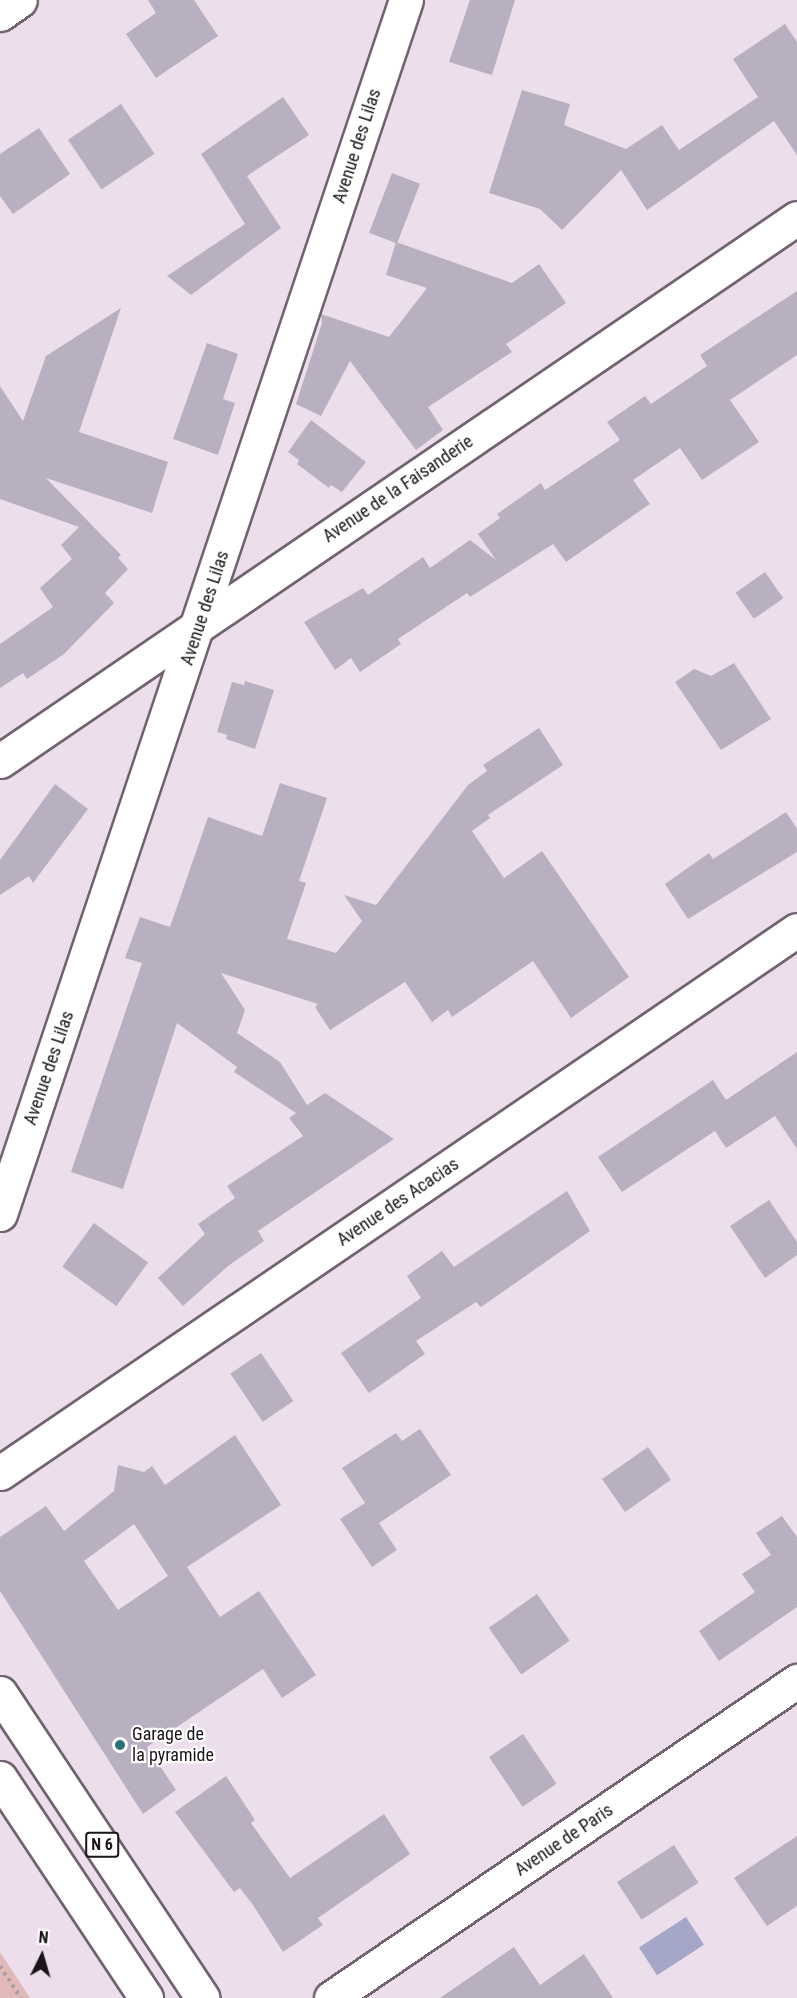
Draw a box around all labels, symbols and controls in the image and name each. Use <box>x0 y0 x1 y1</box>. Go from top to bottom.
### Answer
street label: Avenue des Lilas <box>328 86 386 206</box>
street label: Avenue de la Faisanderie <box>319 431 477 547</box>
street label: Avenue des Lilas <box>176 548 234 668</box>
street label: Avenue des Lilas <box>19 1008 79 1128</box>
street label: Avenue des Acacias <box>333 1153 463 1251</box>
place label: Garage de la pyramide <box>132 1724 214 1766</box>
marker: Garage de la pyramide <box>113 1738 127 1752</box>
street label: Avenue de Paris <box>511 1799 617 1881</box>
road number: N 6 <box>84 1832 120 1858</box>
north arrow <box>12 1926 72 1986</box>
text: N <box>38 1928 49 1947</box>

